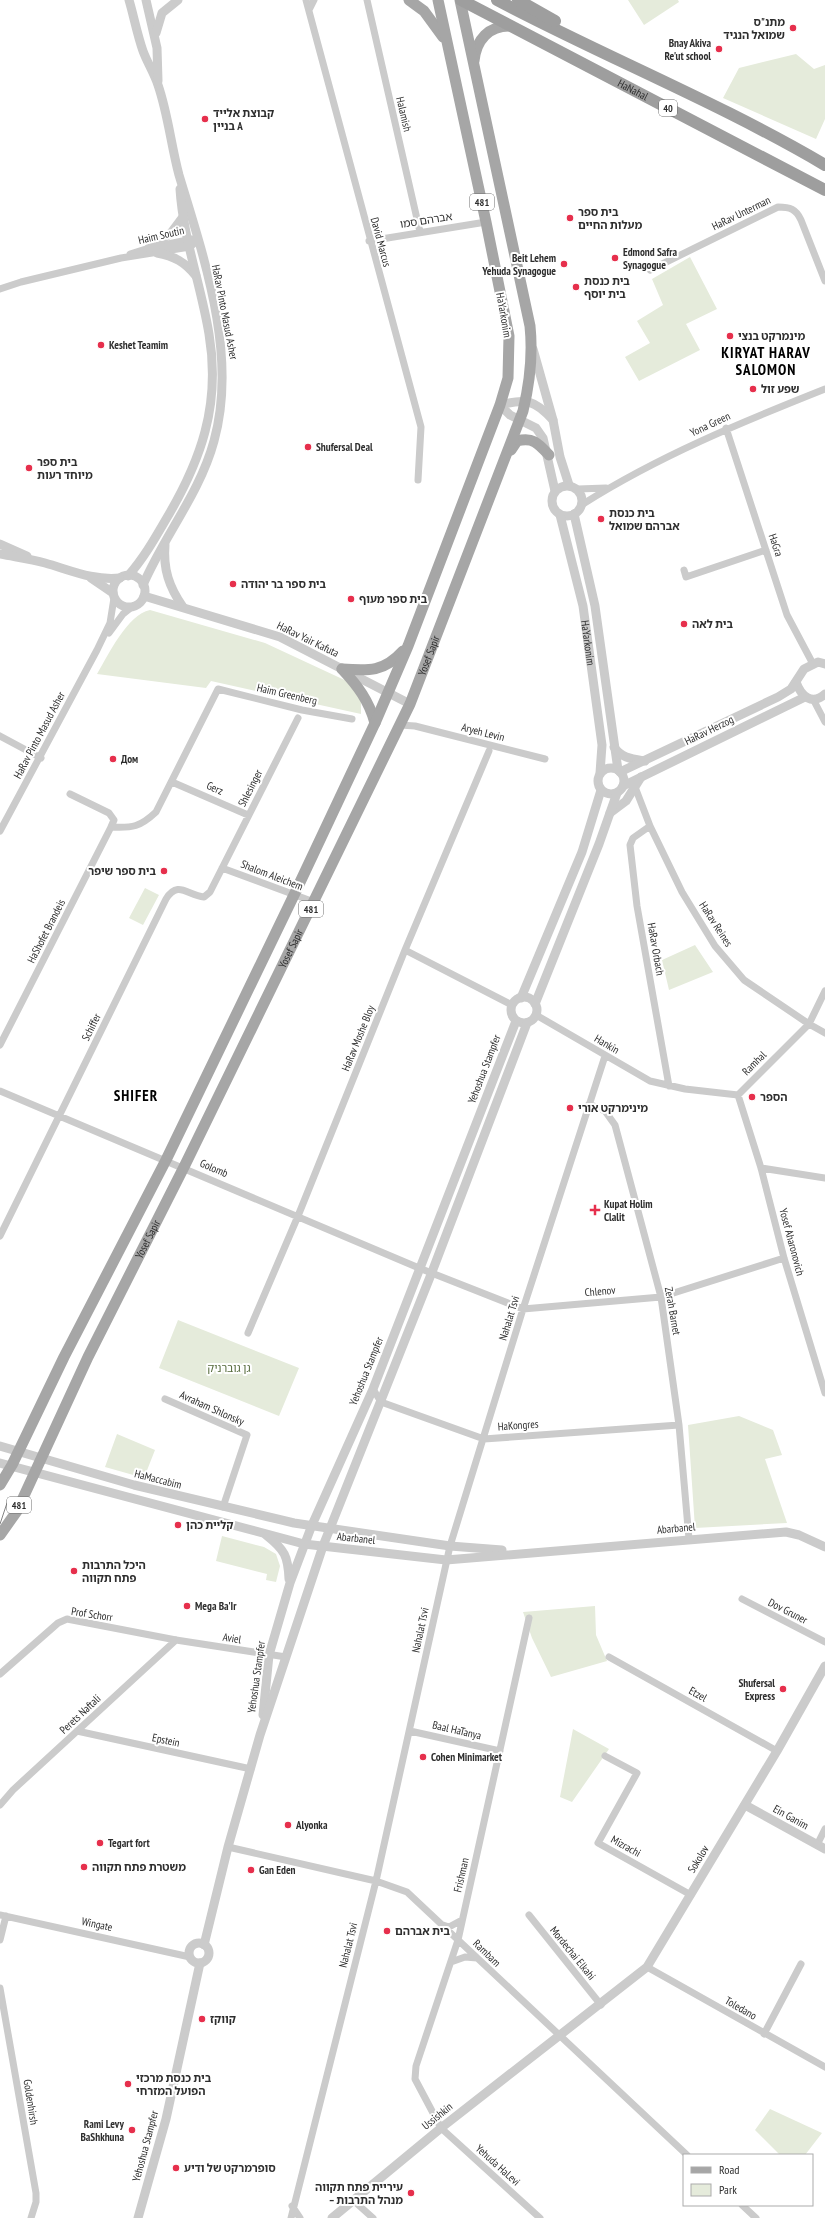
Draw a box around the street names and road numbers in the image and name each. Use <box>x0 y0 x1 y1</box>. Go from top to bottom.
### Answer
street label: HaNahal <box>615 76 651 104</box>
street label: Halamish <box>393 95 415 133</box>
road number: 40 <box>659 100 677 116</box>
street label: HaRav Unterman <box>709 193 773 233</box>
road number: 481 <box>470 194 494 210</box>
street label: אברהם סמו <box>399 209 453 231</box>
street label: David Marcus <box>368 216 394 269</box>
street label: Haim Soutin <box>137 223 185 247</box>
street label: HaRav Pinto Masud Asher <box>209 263 241 361</box>
street label: HaYarkonim <box>493 291 515 339</box>
street label: Yona Green <box>688 409 732 439</box>
street label: HaGra <box>766 532 786 558</box>
street label: HaRav Yair Kafuta <box>275 618 341 660</box>
street label: HaYarkonim <box>578 619 598 666</box>
street label: Yosef Sapir <box>415 634 443 678</box>
street label: Haim Greenberg <box>255 680 319 708</box>
street label: HaRav Pinto Masud Asher <box>10 689 68 781</box>
street label: HaRav Herzog <box>682 712 736 748</box>
street label: Aryeh Levin <box>460 720 506 744</box>
street label: Shlesinger <box>235 767 265 809</box>
street label: Gerz <box>204 778 226 798</box>
street label: Shalom Aleichem <box>239 857 305 893</box>
street label: HaShofet Brandeis <box>24 896 68 965</box>
street label: HaRav Reines <box>696 899 736 949</box>
road number: 481 <box>299 901 323 917</box>
street label: HaRav Orbach <box>644 922 668 977</box>
street label: Yosef Sapir <box>275 927 306 970</box>
street label: HaRav Moshe Bloy <box>338 1002 378 1073</box>
street label: Schiffer <box>78 1011 104 1043</box>
street label: Hankin <box>592 1031 622 1057</box>
street label: Yehoshua Stampfer <box>464 1033 504 1105</box>
street label: Ramhal <box>739 1048 769 1078</box>
street label: Golomb <box>198 1156 230 1180</box>
street label: Yosef Aharonovich <box>776 1207 808 1277</box>
street label: Yosef Sapir <box>132 1217 163 1261</box>
street label: Chlenov <box>584 1283 617 1299</box>
street label: Zerah Barnet <box>662 1286 684 1336</box>
street label: Nahalat Tsvi <box>496 1294 522 1342</box>
street label: Yehoshua Stampfer <box>346 1335 386 1407</box>
street label: Avraham Shlonsky <box>178 1388 247 1429</box>
street label: HaKongres <box>497 1417 539 1433</box>
street label: HaMaccabim <box>133 1466 183 1492</box>
road number: 481 <box>7 1497 31 1513</box>
street label: Abarbanel <box>656 1519 696 1537</box>
street label: Abarbanel <box>336 1529 376 1547</box>
street label: Dov Gruner <box>766 1595 810 1627</box>
street label: Prof Schorr <box>70 1604 114 1624</box>
street label: Nahalat Tsvi <box>408 1606 432 1654</box>
street label: Aviel <box>222 1630 243 1646</box>
street label: Yehoshua Stampfer <box>244 1640 268 1714</box>
street label: Etzel <box>686 1683 710 1705</box>
street label: Perets Naftali <box>56 1691 104 1737</box>
street label: Baal HaTanya <box>431 1718 483 1742</box>
street label: Epstein <box>151 1730 181 1750</box>
street label: Ein Ganim <box>771 1802 811 1832</box>
street label: Mizrachi <box>609 1832 643 1860</box>
street label: Sokolov <box>684 1842 712 1875</box>
street label: Frishman <box>450 1856 472 1894</box>
street label: Wingate <box>80 1914 114 1934</box>
street label: Nahalat Tsvi <box>336 1921 360 1969</box>
street label: Mordechai Elkahi <box>547 1923 599 1983</box>
street label: Rambam <box>470 1936 504 1970</box>
street label: Toledano <box>723 1993 760 2023</box>
street label: Goldenhirsh <box>21 2078 42 2126</box>
street label: Ussishkin <box>419 2099 455 2133</box>
street label: Yehoshua Stampfer <box>129 2109 161 2183</box>
street label: Yehuda HaLevi <box>473 2141 523 2189</box>

